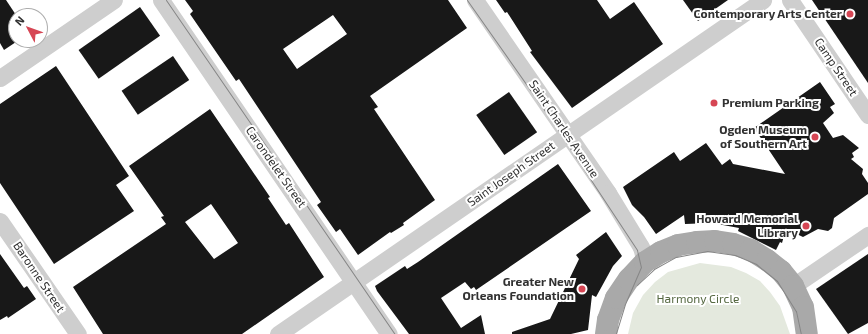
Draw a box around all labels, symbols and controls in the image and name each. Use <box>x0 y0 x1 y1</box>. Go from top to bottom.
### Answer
place label: Contemporary Arts Center <box>693 7 842 21</box>
north arrow <box>8 8 48 48</box>
marker: Contemporary Arts Center <box>845 9 855 19</box>
text: N <box>12 13 27 28</box>
street label: Camp Street <box>811 35 861 99</box>
street label: Saint Charles Avenue <box>526 77 602 181</box>
place label: Premium Parking <box>722 96 819 110</box>
marker: Premium Parking <box>709 98 719 108</box>
place label: Ogden Museum of Southern Art <box>719 123 807 151</box>
street label: Carondelet Street <box>243 124 309 210</box>
marker: Ogden Museum of Southern Art <box>810 132 820 142</box>
street label: Saint Joseph Street <box>464 138 558 210</box>
place label: Howard Memorial Library <box>696 212 798 240</box>
marker: Howard Memorial Library <box>801 221 811 231</box>
street label: Baronne Street <box>10 239 68 315</box>
place label: Greater New Orleans Foundation <box>462 275 574 303</box>
marker: Greater New Orleans Foundation <box>577 284 587 294</box>
park label: Harmony Circle <box>656 292 740 306</box>

